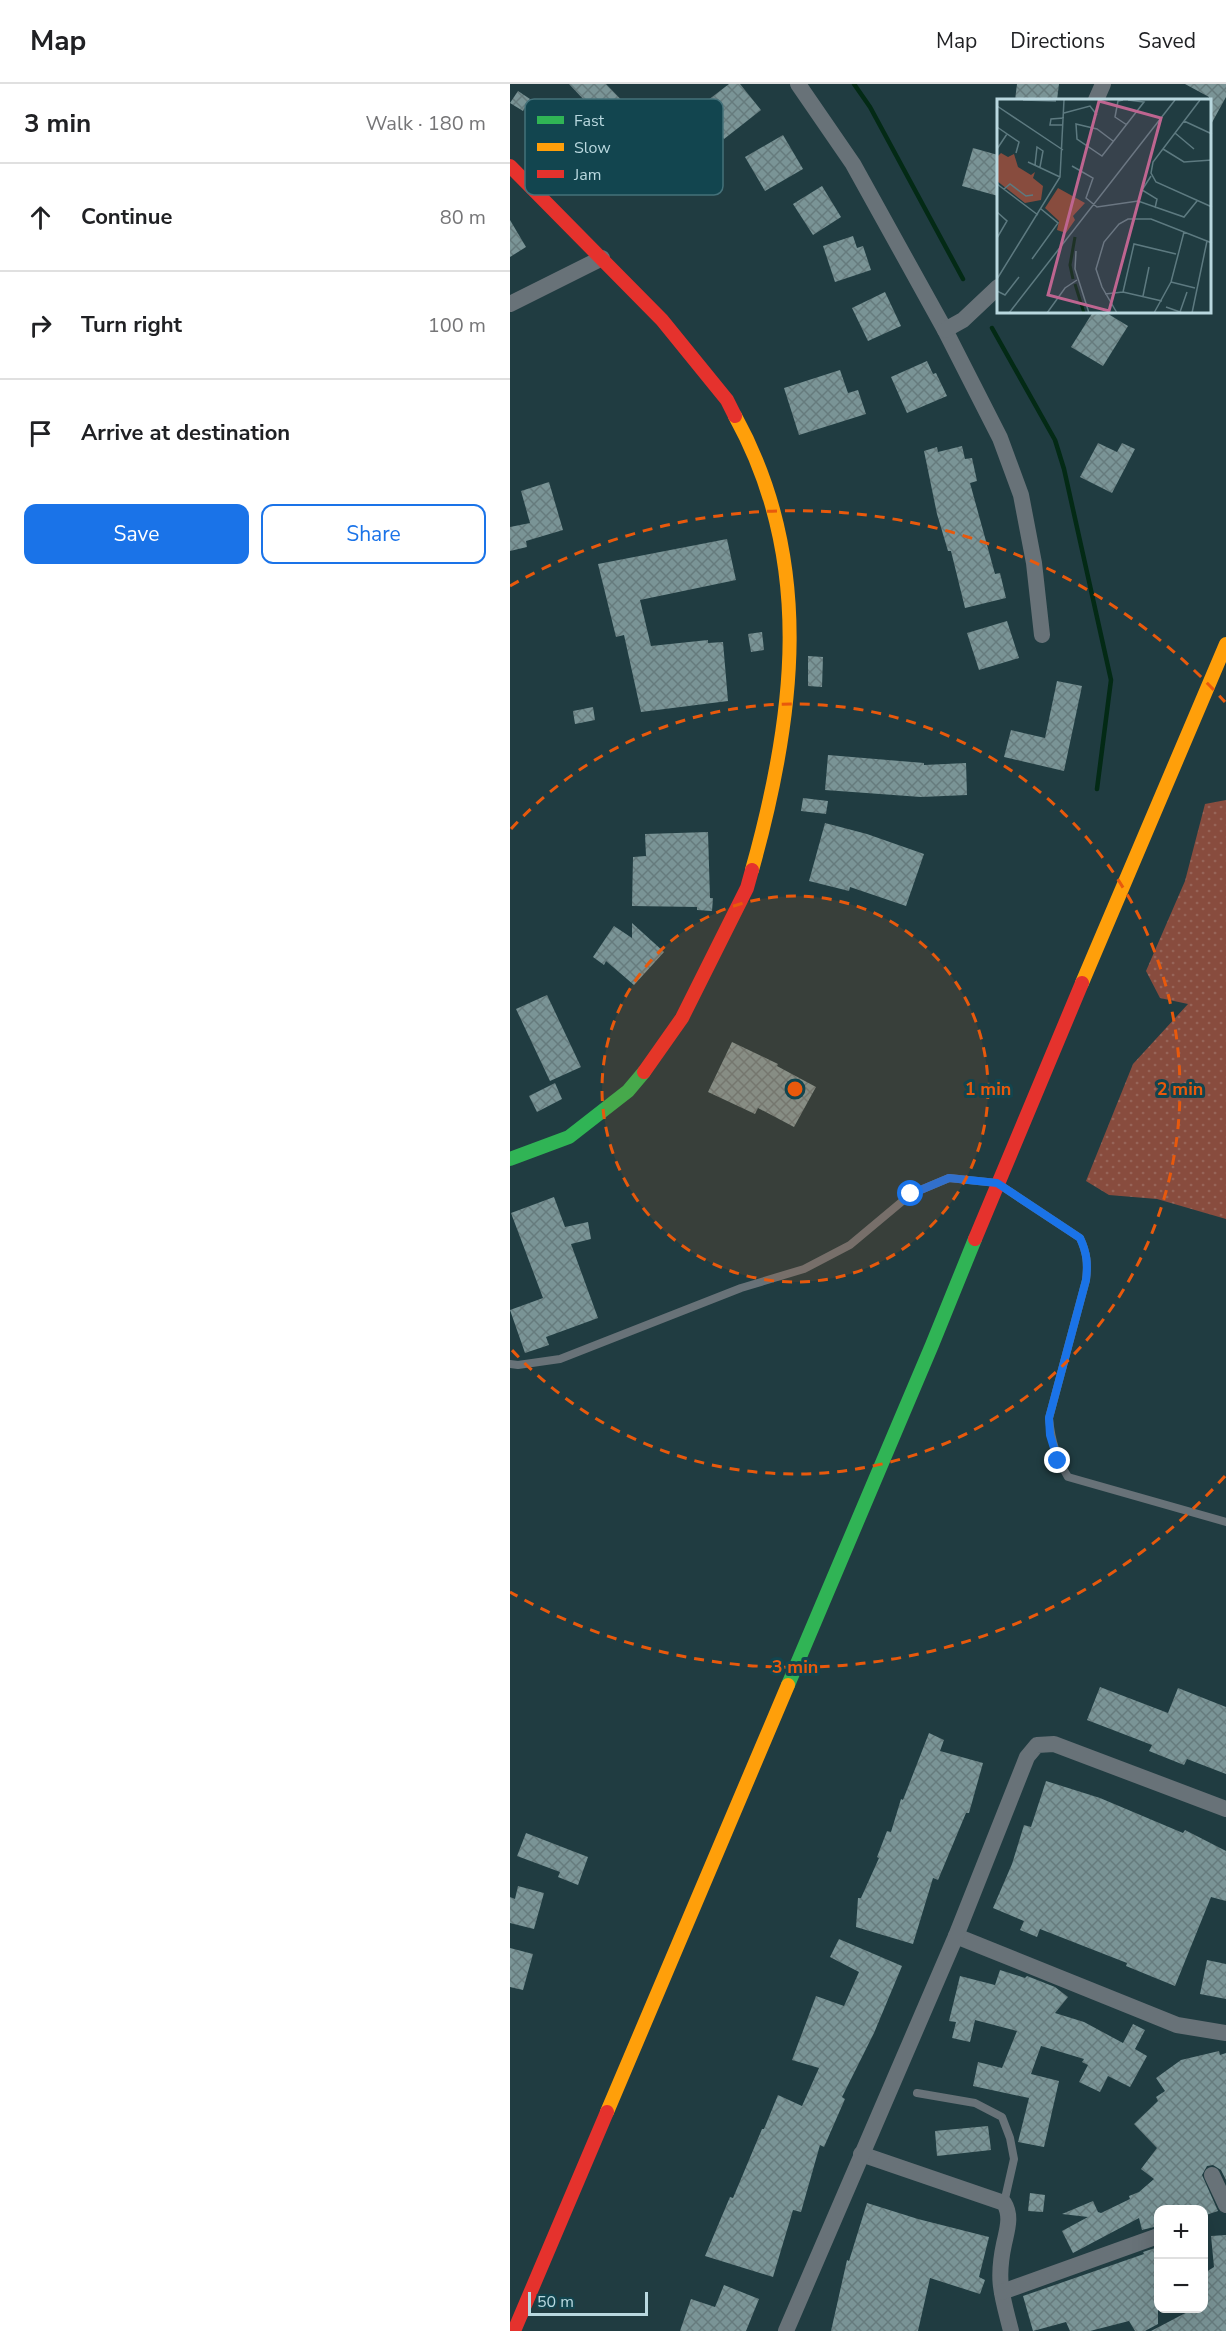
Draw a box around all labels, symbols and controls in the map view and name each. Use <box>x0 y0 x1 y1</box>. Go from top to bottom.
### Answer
text: Map <box>30 22 86 60</box>
text: Map <box>936 27 977 55</box>
text: Directions <box>1010 27 1105 55</box>
text: Saved <box>1138 27 1196 55</box>
legend <box>525 99 723 195</box>
inset map <box>997 99 1211 314</box>
text: 3 min <box>24 106 91 141</box>
text: Walk · 180 m <box>366 110 486 137</box>
text: Fast <box>574 110 605 132</box>
text: Slow <box>574 137 611 159</box>
text: Jam <box>573 164 601 186</box>
icon: ahead <box>24 201 57 234</box>
text: Continue <box>81 202 172 232</box>
text: 80 m <box>440 204 486 231</box>
icon: right <box>24 309 57 342</box>
text: Turn right <box>81 310 182 340</box>
text: 100 m <box>428 312 486 339</box>
icon: arrive <box>24 417 57 450</box>
text: Arrive at destination <box>81 418 290 448</box>
button: Save <box>24 504 249 564</box>
button: Share <box>261 504 486 564</box>
text: 1 min <box>965 1077 1011 1101</box>
text: 2 min <box>1157 1077 1203 1101</box>
centre of rings <box>785 1079 805 1099</box>
route start <box>897 1180 923 1206</box>
route end <box>1044 1447 1070 1473</box>
text: 3 min <box>772 1655 818 1679</box>
map controls <box>1154 2205 1208 2313</box>
button: + <box>1154 2205 1208 2259</box>
button: − <box>1154 2259 1208 2313</box>
scale bar <box>528 2289 648 2316</box>
text: 50 m <box>537 2291 574 2313</box>

